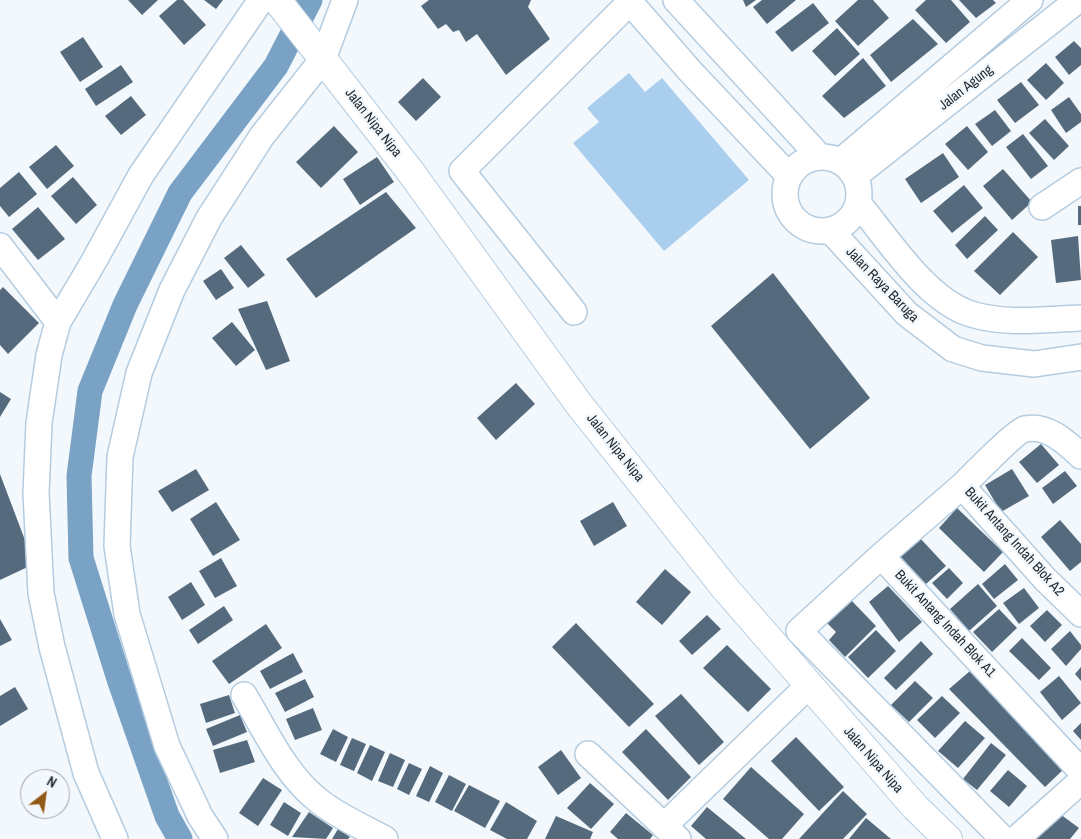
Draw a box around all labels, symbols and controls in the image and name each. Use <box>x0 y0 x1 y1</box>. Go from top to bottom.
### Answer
street label: Jalan Agung <box>936 62 996 114</box>
street label: Jalan Nipa Nipa <box>341 85 405 161</box>
street label: Jalan Raya Baruga <box>842 244 922 326</box>
street label: Jalan Nipa Nipa <box>583 411 647 485</box>
street label: Bukit Antang Indah Blok A2 <box>961 484 1067 600</box>
street label: Bukit Antang Indah Blok A1 <box>891 567 999 681</box>
street label: Jalan Nipa Nipa <box>840 723 906 797</box>
north arrow <box>20 769 70 819</box>
text: N <box>44 772 60 792</box>

